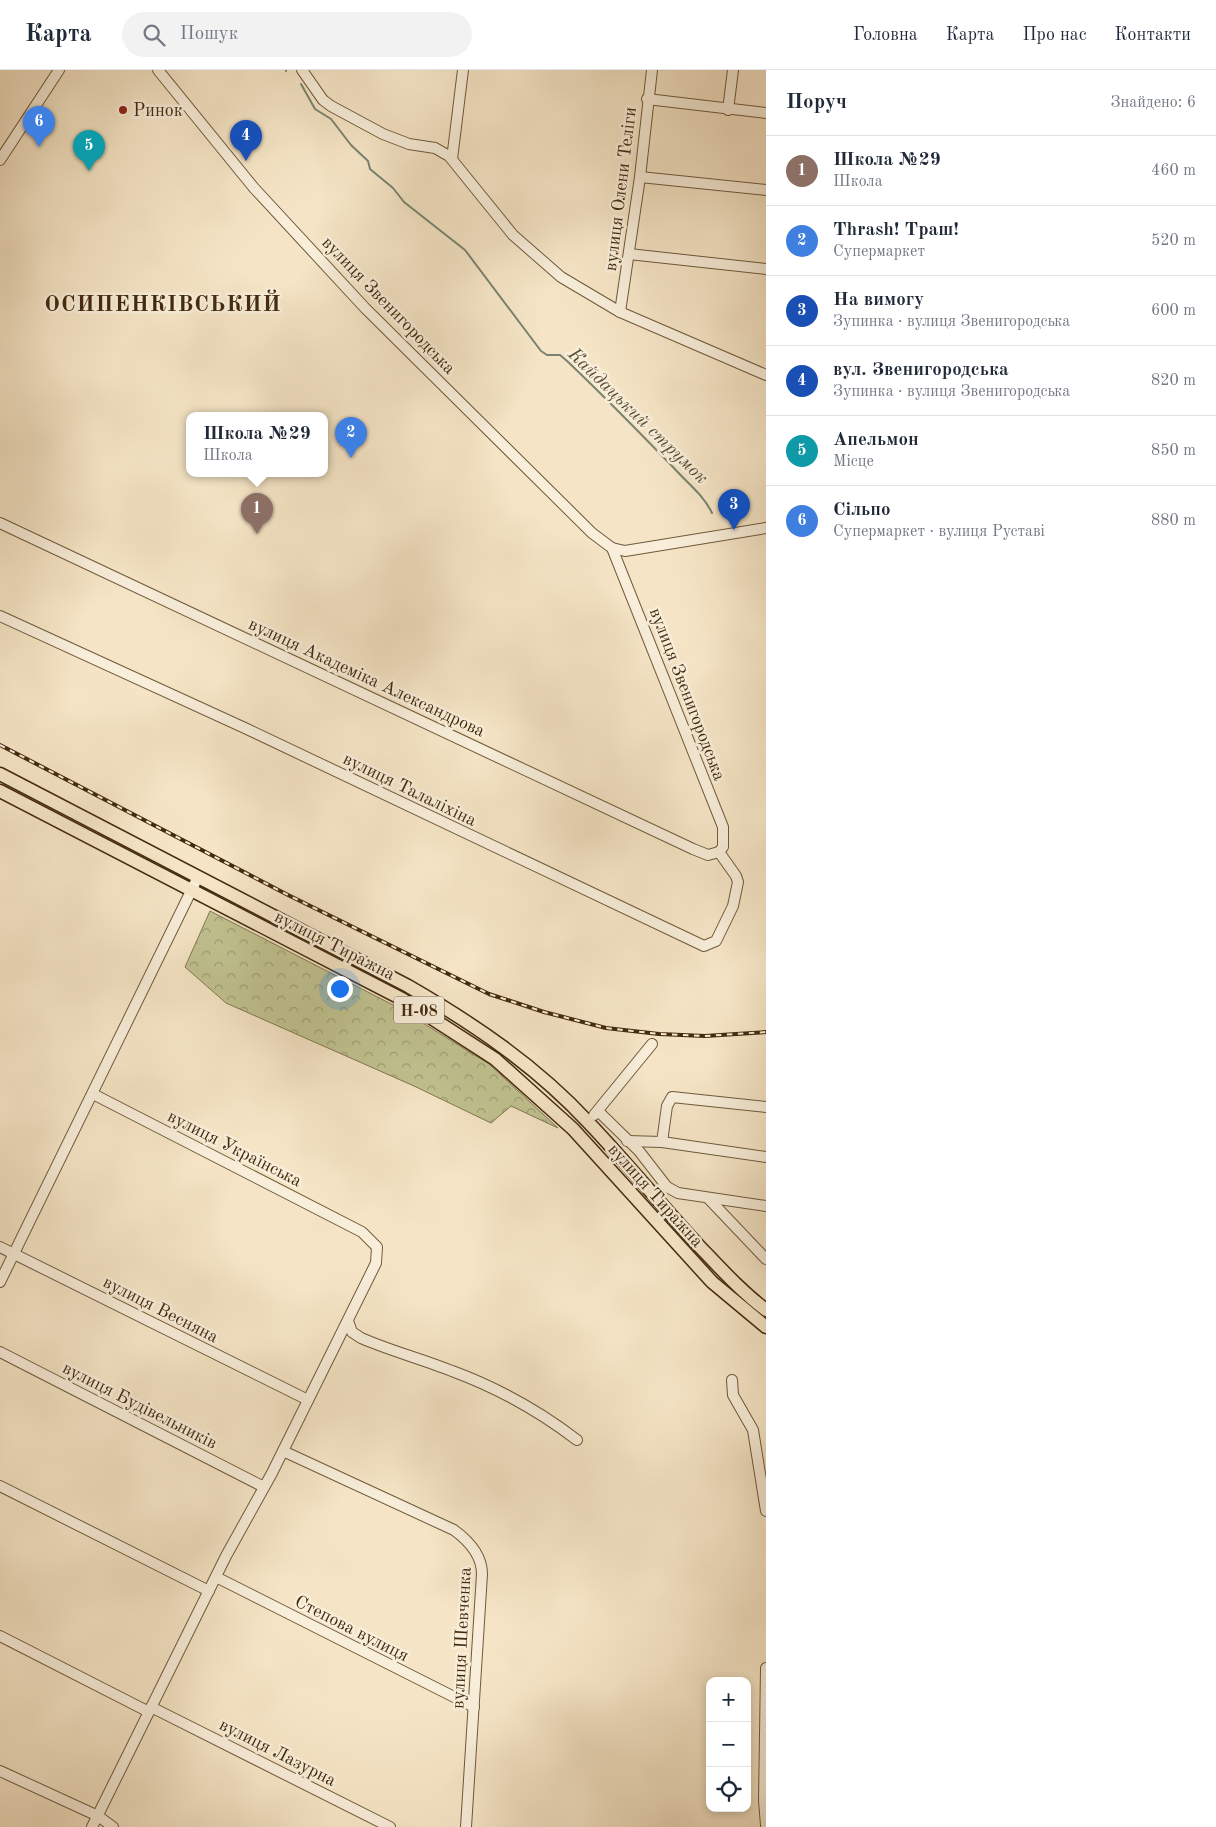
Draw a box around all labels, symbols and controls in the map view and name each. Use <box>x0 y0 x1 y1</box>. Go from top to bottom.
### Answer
search box <box>122 12 472 57</box>
icon: search <box>140 21 168 49</box>
text: Карта <box>25 23 92 47</box>
text: Пошук <box>180 25 238 44</box>
text: Головна <box>853 26 918 44</box>
text: Карта <box>946 26 994 44</box>
text: Про нас <box>1022 26 1087 44</box>
text: Контакти <box>1115 26 1191 44</box>
text: Поруч <box>786 92 847 113</box>
text: Знайдено: 6 <box>1111 95 1196 111</box>
place label: Ринок <box>133 102 183 120</box>
marker: Ринок <box>117 104 129 116</box>
pin: 6 <box>23 106 55 147</box>
street label: вулиця Олени Теліги <box>602 106 640 272</box>
pin: 4 <box>230 120 262 161</box>
pin: 5 <box>73 130 105 171</box>
text: Школа №29 <box>833 151 941 170</box>
text: 1 <box>797 163 807 179</box>
text: 460 m <box>1151 163 1196 179</box>
text: Школа <box>833 174 883 190</box>
text: Thrash! Траш! <box>833 221 959 240</box>
street label: вулиця Звенигородська <box>318 233 459 378</box>
text: 2 <box>797 233 807 249</box>
text: 520 m <box>1151 233 1196 249</box>
text: Супермаркет <box>833 244 925 260</box>
district label: ОСИПЕНКІВСЬКИЙ <box>44 289 282 316</box>
text: На вимогу <box>833 291 924 310</box>
text: 3 <box>797 303 807 319</box>
text: 600 m <box>1151 303 1196 319</box>
text: Зупинка · вулиця Звенигородська <box>833 314 1070 330</box>
water label: Кайдацький струмок <box>563 345 711 488</box>
text: вул. Звенигородська <box>833 361 1009 380</box>
text: 4 <box>797 373 807 389</box>
text: 820 m <box>1151 373 1196 389</box>
text: Зупинка · вулиця Звенигородська <box>833 384 1070 400</box>
popup <box>186 412 328 477</box>
pin: 2 <box>335 417 367 458</box>
text: Школа №29 <box>203 425 311 444</box>
text: Апельмон <box>833 431 919 450</box>
text: 5 <box>797 443 807 459</box>
text: 850 m <box>1151 443 1196 459</box>
text: Школа <box>203 448 253 464</box>
text: Місце <box>833 454 874 470</box>
pin: 3 <box>718 489 750 530</box>
pin: 1 <box>241 493 273 534</box>
text: Сільпо <box>833 501 891 520</box>
text: 6 <box>797 513 807 529</box>
text: 880 m <box>1151 513 1196 529</box>
text: Супермаркет · вулиця Руставі <box>833 524 1045 540</box>
street label: вулиця Звенигородська <box>646 605 728 783</box>
street label: вулиця Академіка Александрова <box>246 615 488 741</box>
street label: вулиця Талаліхіна <box>340 750 479 830</box>
street label: вулиця Тиражна <box>271 908 398 984</box>
your location <box>327 976 353 1002</box>
road number: Н-08 <box>394 996 444 1024</box>
street label: вулиця Українська <box>165 1107 305 1191</box>
street label: вулиця Тиражна <box>604 1140 706 1251</box>
street label: вулиця Весняна <box>100 1273 221 1347</box>
street label: вулиця Будівельників <box>59 1359 220 1453</box>
street label: вулиця Шевченка <box>449 1567 475 1709</box>
street label: Степова вулиця <box>292 1592 411 1665</box>
map controls <box>706 1677 751 1812</box>
button: + <box>706 1677 751 1722</box>
street label: вулиця Лазурна <box>216 1716 339 1790</box>
button: − <box>706 1722 751 1767</box>
button: locate <box>706 1767 751 1812</box>

